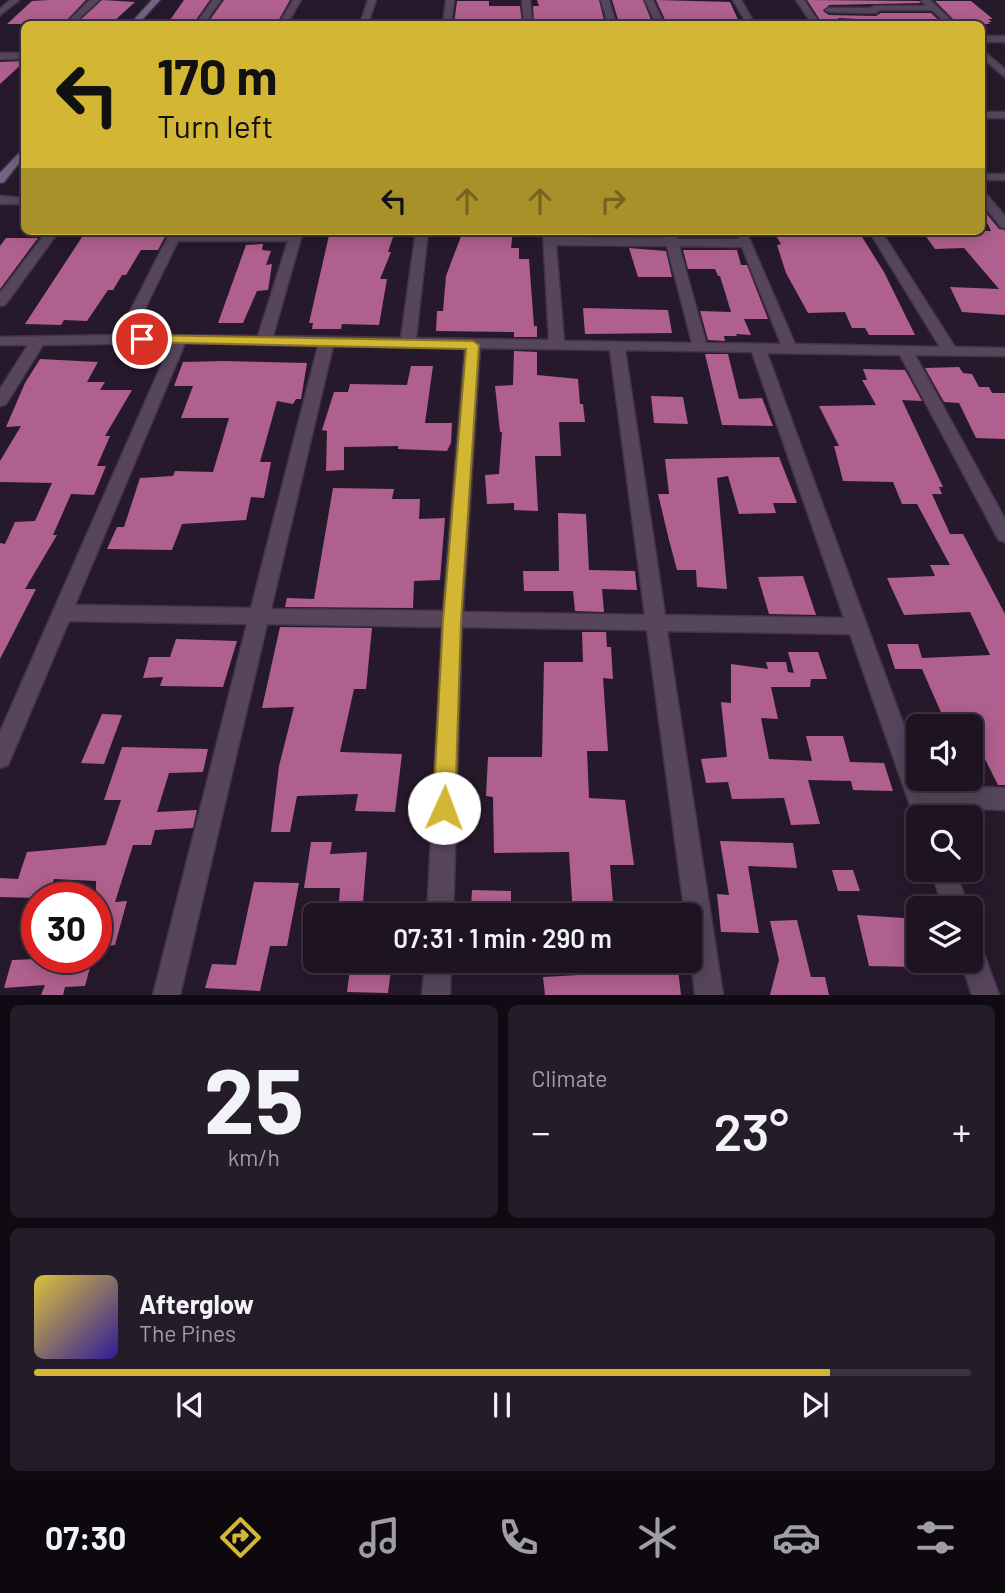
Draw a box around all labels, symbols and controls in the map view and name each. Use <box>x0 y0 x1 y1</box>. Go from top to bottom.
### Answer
text: 170 m <box>157 46 277 105</box>
icon: left <box>42 49 133 140</box>
text: Turn left <box>157 106 274 144</box>
icon: left <box>375 182 413 220</box>
icon: ahead <box>448 182 486 220</box>
icon: ahead <box>521 182 559 220</box>
icon: right <box>594 182 632 220</box>
pin <box>112 309 172 369</box>
icon: arrive <box>123 320 161 358</box>
map controls <box>906 714 983 973</box>
button: sound <box>906 714 983 791</box>
position arrow <box>407 771 481 845</box>
button: search <box>906 805 983 882</box>
speed limit sign: 30 <box>21 882 112 973</box>
button: layers <box>906 896 983 973</box>
text: 07:31 · 1 min · 290 m <box>393 922 612 953</box>
text: 25 <box>204 1043 304 1152</box>
text: Climate <box>532 1064 608 1092</box>
text: 23° <box>714 1099 789 1161</box>
text: − <box>532 1108 551 1154</box>
text: + <box>952 1108 971 1154</box>
text: km/h <box>228 1143 280 1171</box>
text: Afterglow <box>139 1288 254 1319</box>
text: The Pines <box>139 1319 236 1347</box>
icon: previous <box>171 1386 209 1424</box>
icon: pause <box>483 1386 521 1424</box>
icon: next <box>796 1386 834 1424</box>
icon: directions <box>216 1513 265 1562</box>
icon: music <box>355 1513 404 1562</box>
icon: phone <box>494 1513 543 1562</box>
icon: climate <box>633 1513 682 1562</box>
icon: car <box>772 1513 821 1562</box>
icon: filters <box>911 1513 960 1562</box>
text: 07:30 <box>45 1518 126 1556</box>

